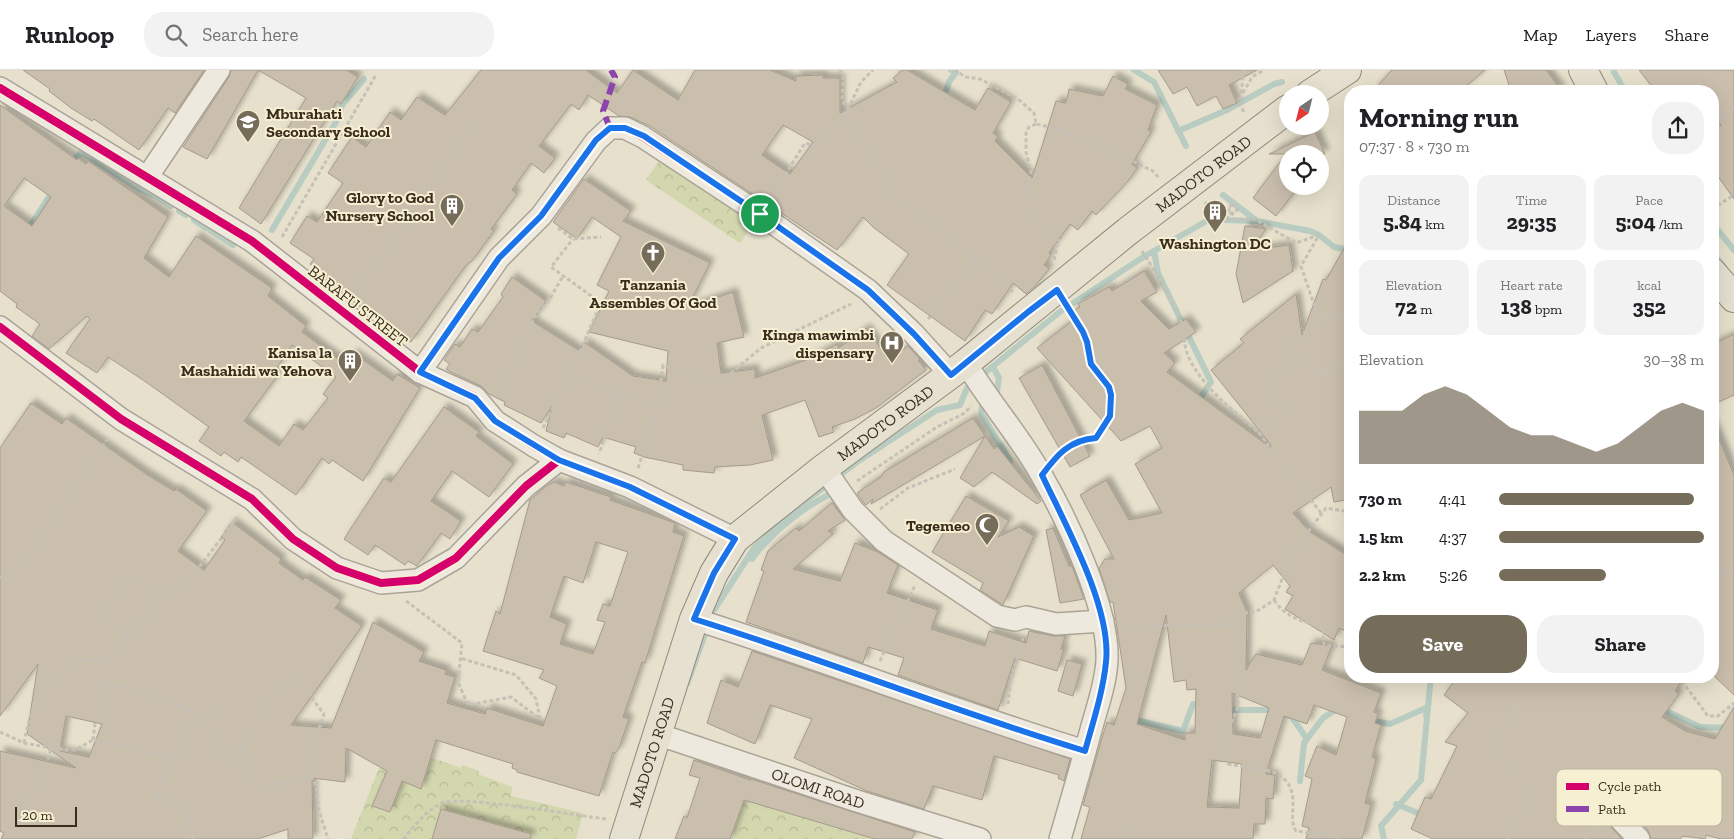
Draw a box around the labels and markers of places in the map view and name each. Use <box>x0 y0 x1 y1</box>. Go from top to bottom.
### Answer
place label: Mburahati Secondary School <box>266 104 391 141</box>
school or university icon: Mburahati Secondary School <box>235 109 261 143</box>
place label: Glory to God Nursery School <box>325 188 434 225</box>
building icon: Glory to God Nursery School <box>439 193 465 227</box>
pin <box>739 193 781 235</box>
building icon: Washington DC <box>1202 199 1228 233</box>
place label: Washington DC <box>1159 234 1271 253</box>
church icon: Tanzania Assembles Of God <box>640 240 666 274</box>
place label: Tanzania Assembles Of God <box>589 275 717 312</box>
place label: Kinga mawimbi dispensary <box>762 325 875 362</box>
hospital icon: Kinga mawimbi dispensary <box>879 330 905 364</box>
place label: Kanisa la Mashahidi wa Yehova <box>181 343 332 380</box>
building icon: Kanisa la Mashahidi wa Yehova <box>337 348 363 382</box>
mosque icon: Tegemeo <box>974 512 1000 546</box>
place label: Tegemeo <box>906 516 971 535</box>

